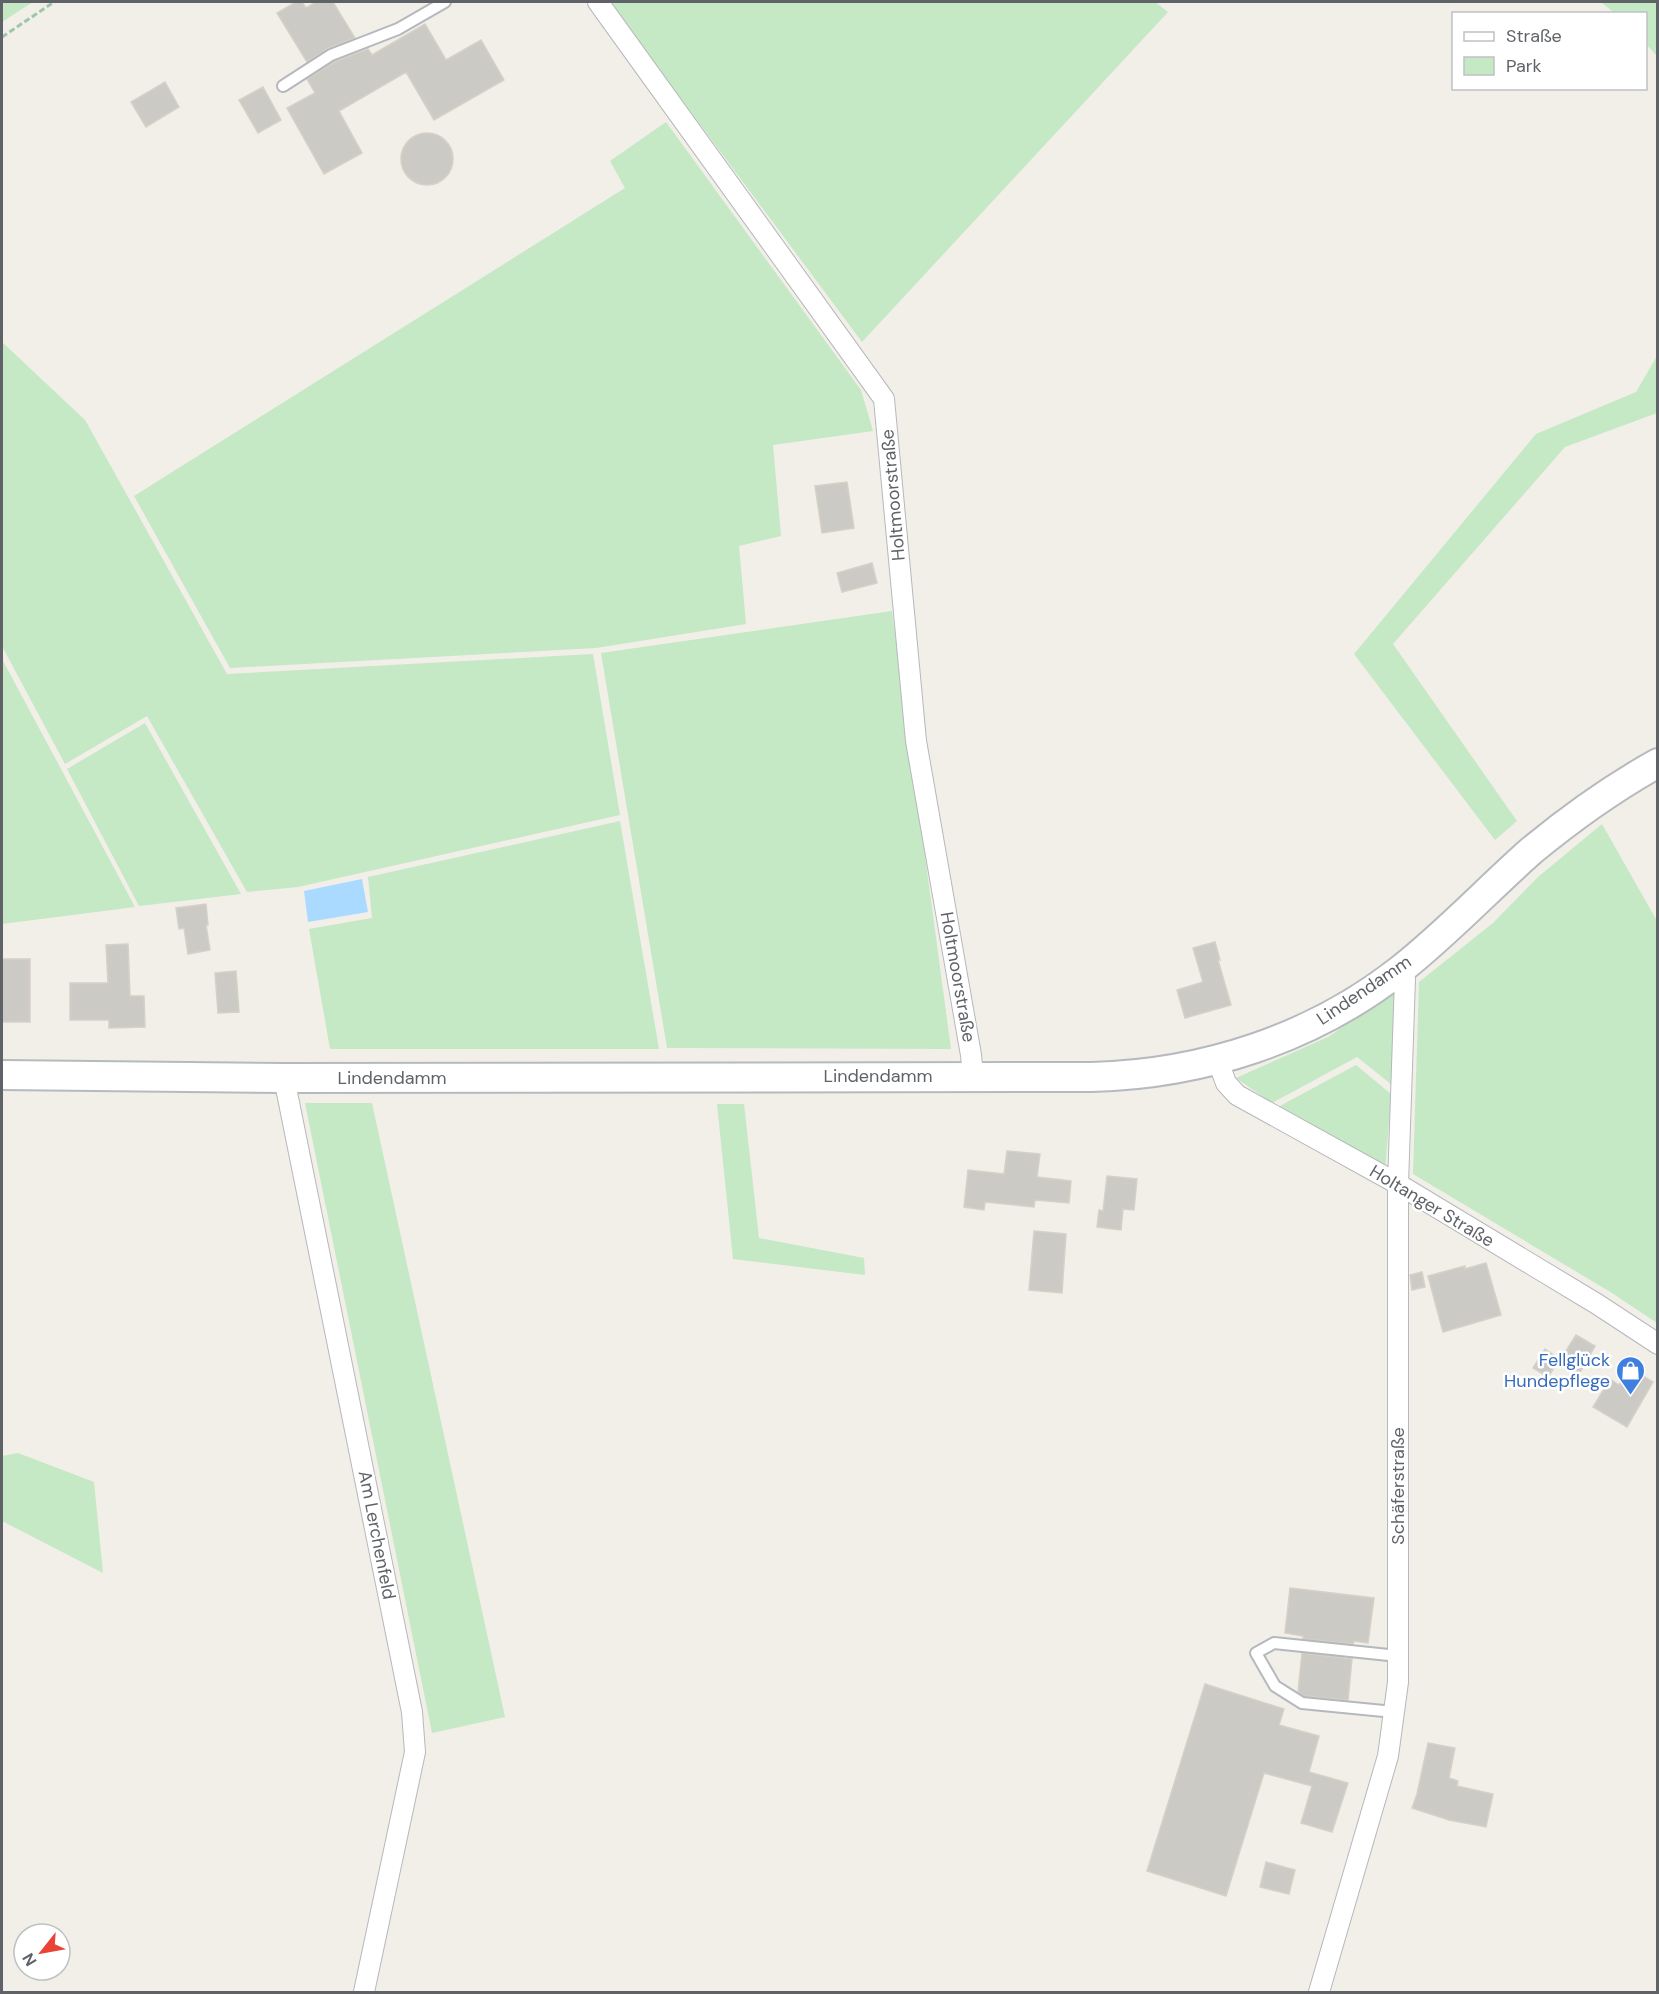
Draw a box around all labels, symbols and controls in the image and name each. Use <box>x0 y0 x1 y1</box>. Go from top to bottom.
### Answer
legend <box>1452 12 1647 90</box>
text: Straße <box>1506 24 1562 48</box>
text: Park <box>1506 54 1542 78</box>
street label: Holtmoorstraße <box>875 428 911 562</box>
street label: Holtmoorstraße <box>935 910 981 1044</box>
street label: Lindendamm <box>1312 950 1416 1030</box>
street label: Lindendamm <box>823 1064 933 1088</box>
street label: Lindendamm <box>337 1066 447 1090</box>
street label: Holtanger Straße <box>1365 1159 1499 1253</box>
place label: Fellglück Hundepflege <box>1504 1348 1610 1393</box>
shop icon: Fellglück Hundepflege <box>1615 1354 1647 1396</box>
street label: Schäferstraße <box>1386 1427 1410 1545</box>
street label: Am Lerchenfeld <box>353 1468 401 1602</box>
north arrow <box>12 1922 72 1982</box>
text: N <box>18 1949 42 1970</box>

